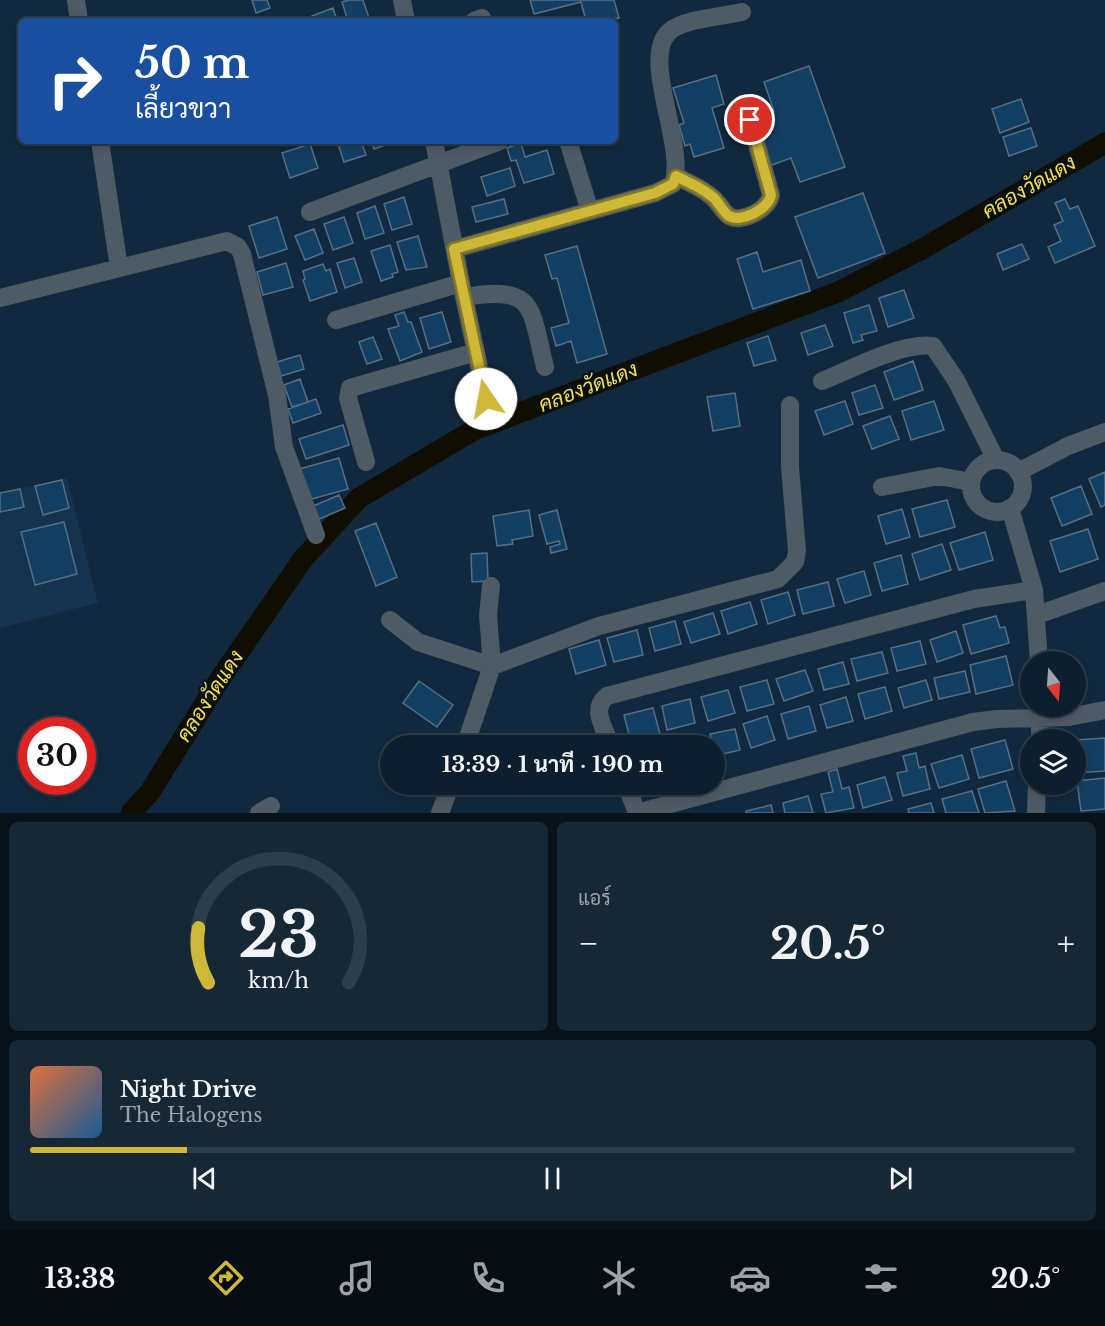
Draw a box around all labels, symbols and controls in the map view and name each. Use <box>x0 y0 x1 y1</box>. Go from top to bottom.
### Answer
text: 50 m <box>135 37 249 89</box>
icon: right <box>36 42 114 120</box>
text: เลี้ยวขวา <box>135 92 231 125</box>
pin <box>724 94 775 145</box>
icon: arrive <box>733 103 766 136</box>
water label: คลองวัดแดง <box>977 150 1081 224</box>
water label: คลองวัดแดง <box>535 356 641 418</box>
position arrow <box>454 367 518 431</box>
water label: คลองวัดแดง <box>171 645 249 747</box>
north arrow <box>1020 651 1086 717</box>
map controls <box>1020 651 1086 795</box>
speed limit sign: 30 <box>18 717 96 795</box>
button: layers <box>1020 729 1086 795</box>
text: 13:39 · 1 นาที · 190 m <box>442 751 663 778</box>
text: แอร์ <box>578 886 611 910</box>
text: 23 <box>238 896 319 974</box>
text: 20.5° <box>770 915 886 971</box>
text: − <box>578 923 599 964</box>
text: + <box>1057 923 1075 964</box>
text: km/h <box>248 968 309 995</box>
text: Night Drive <box>120 1076 257 1103</box>
text: The Halogens <box>120 1103 262 1127</box>
icon: previous <box>188 1162 221 1195</box>
icon: pause <box>536 1162 569 1195</box>
icon: next <box>884 1162 917 1195</box>
icon: directions <box>205 1257 247 1299</box>
icon: music <box>336 1257 378 1299</box>
icon: phone <box>467 1257 509 1299</box>
icon: climate <box>598 1257 640 1299</box>
icon: car <box>729 1257 771 1299</box>
icon: filters <box>860 1257 902 1299</box>
text: 13:38 <box>45 1262 116 1295</box>
text: 20.5° <box>991 1262 1060 1295</box>

